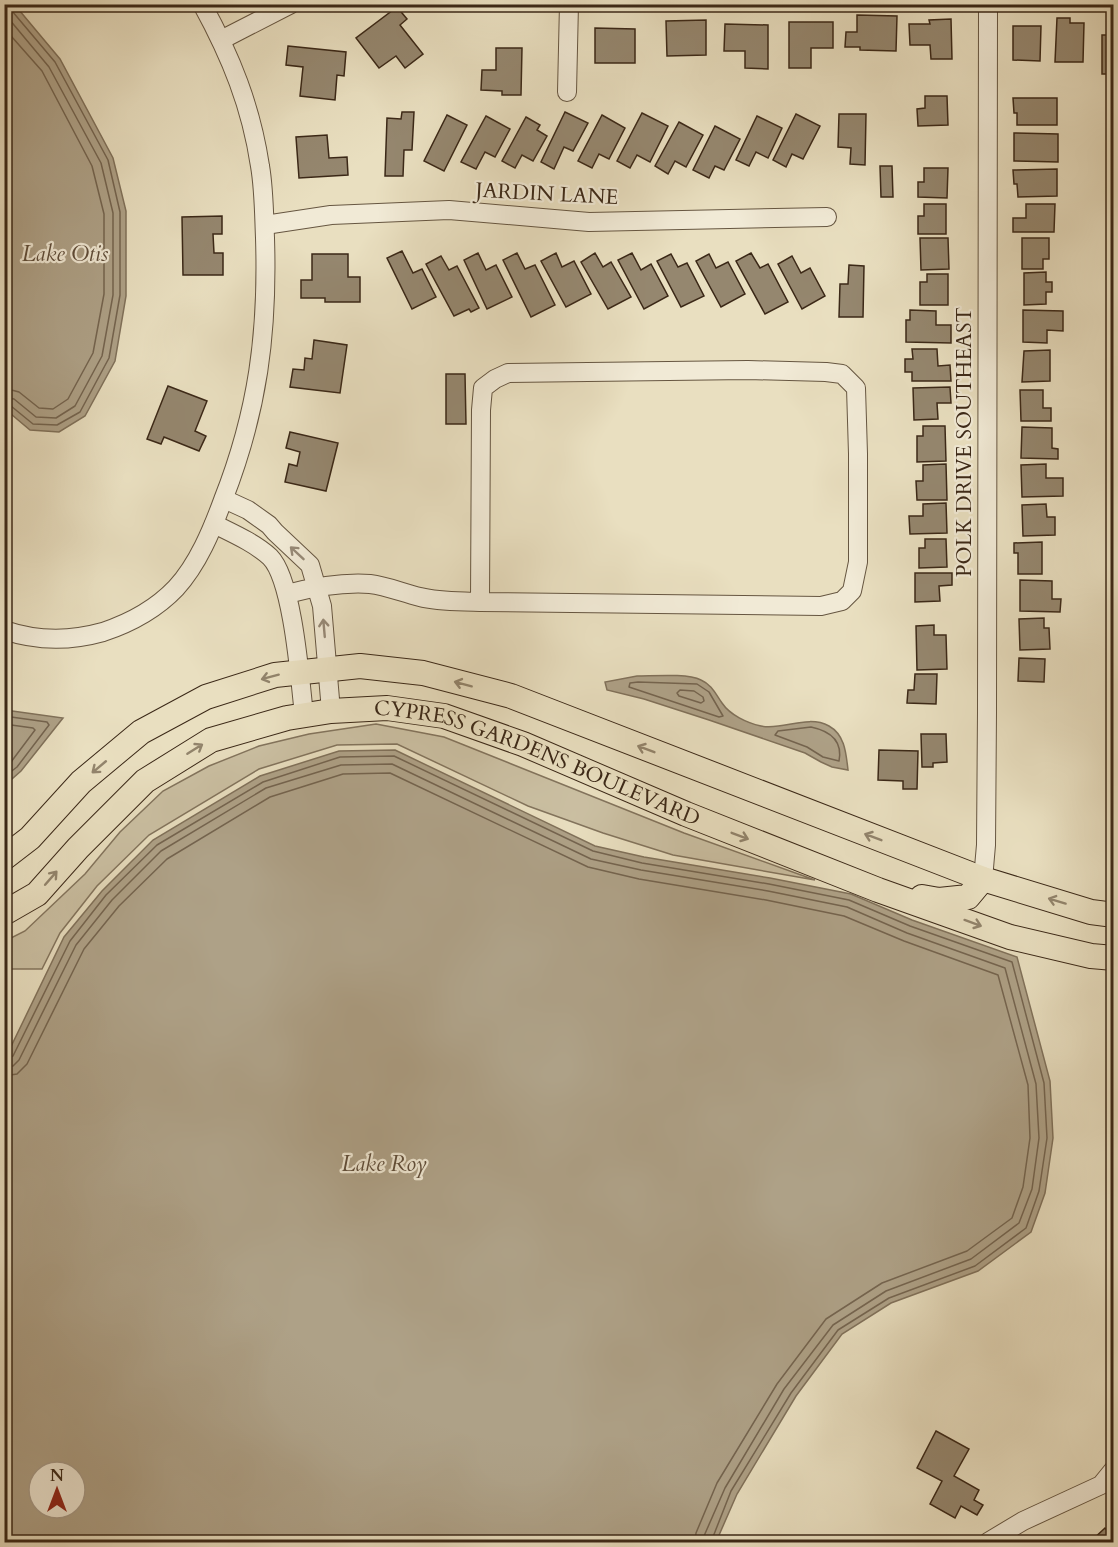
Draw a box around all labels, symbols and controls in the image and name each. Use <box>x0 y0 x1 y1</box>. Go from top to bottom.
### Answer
street label: JARDIN LANE <box>472 176 619 212</box>
water label: Lake Otis <box>22 239 109 269</box>
street label: POLK DRIVE SOUTHEAST <box>950 307 979 577</box>
one-way arrow <box>290 546 305 560</box>
one-way arrow <box>318 618 329 638</box>
one-way arrow <box>261 672 280 684</box>
one-way arrow <box>453 677 472 689</box>
street label: CYPRESS GARDENS BOULEVARD <box>373 693 705 833</box>
one-way arrow <box>186 743 203 755</box>
one-way arrow <box>637 743 656 754</box>
one-way arrow <box>92 760 107 774</box>
one-way arrow <box>731 831 749 842</box>
one-way arrow <box>864 831 883 842</box>
one-way arrow <box>44 871 58 886</box>
one-way arrow <box>1048 895 1067 906</box>
one-way arrow <box>963 919 982 930</box>
water label: Lake Roy <box>341 1149 427 1179</box>
north arrow <box>27 1460 87 1520</box>
text: N <box>50 1465 64 1487</box>

